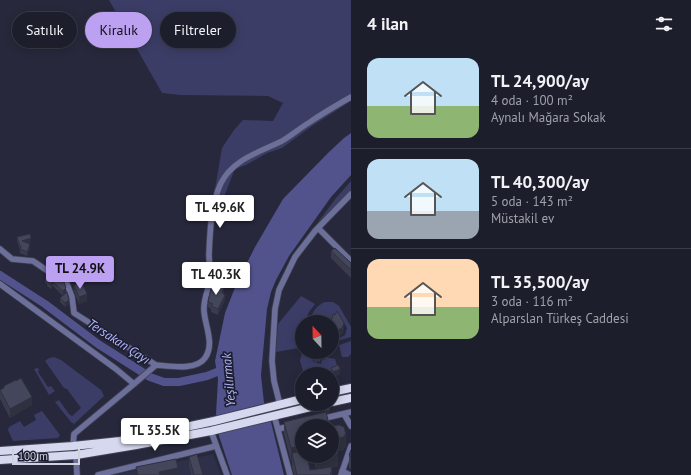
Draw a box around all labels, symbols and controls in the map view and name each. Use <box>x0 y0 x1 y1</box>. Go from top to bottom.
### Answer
chip: Satılık <box>12 12 77 48</box>
chip: Kiralık <box>85 12 152 48</box>
chip: Filtreler <box>160 12 236 48</box>
text: 4 ilan <box>367 13 408 35</box>
icon: filters <box>653 13 675 35</box>
text: TL 24,900/ay <box>491 70 589 92</box>
icon: home <box>399 74 447 122</box>
text: 4 oda · 100 m² <box>491 92 573 109</box>
text: Aynalı Mağara Sokak <box>491 109 606 126</box>
text: TL 40,300/ay <box>491 171 589 193</box>
icon: home <box>399 175 447 223</box>
text: 5 oda · 143 m² <box>491 193 573 210</box>
pin: TL 49.6K <box>179 195 261 229</box>
text: TL 49.6K <box>195 199 245 216</box>
text: Müstakil ev <box>491 210 554 227</box>
pin: TL 24.9K <box>39 256 121 290</box>
text: TL 24.9K <box>55 260 105 277</box>
pin: TL 40.3K <box>175 262 257 296</box>
text: TL 40.3K <box>191 266 241 283</box>
text: TL 35,500/ay <box>491 271 589 293</box>
icon: home <box>399 275 447 323</box>
text: 3 oda · 116 m² <box>491 293 573 310</box>
text: Alparslan Türkeş Caddesi <box>491 310 629 327</box>
water label: Tersakan Çayı <box>84 315 154 368</box>
north arrow <box>295 315 339 359</box>
map controls <box>295 315 339 463</box>
water label: Yeşilırmak <box>218 351 239 407</box>
button: locate <box>295 367 339 411</box>
pin: TL 35.5K <box>114 418 196 452</box>
button: layers <box>295 419 339 463</box>
text: TL 35.5K <box>130 422 180 439</box>
scale bar <box>12 447 80 466</box>
text: 100 m <box>18 449 48 463</box>

